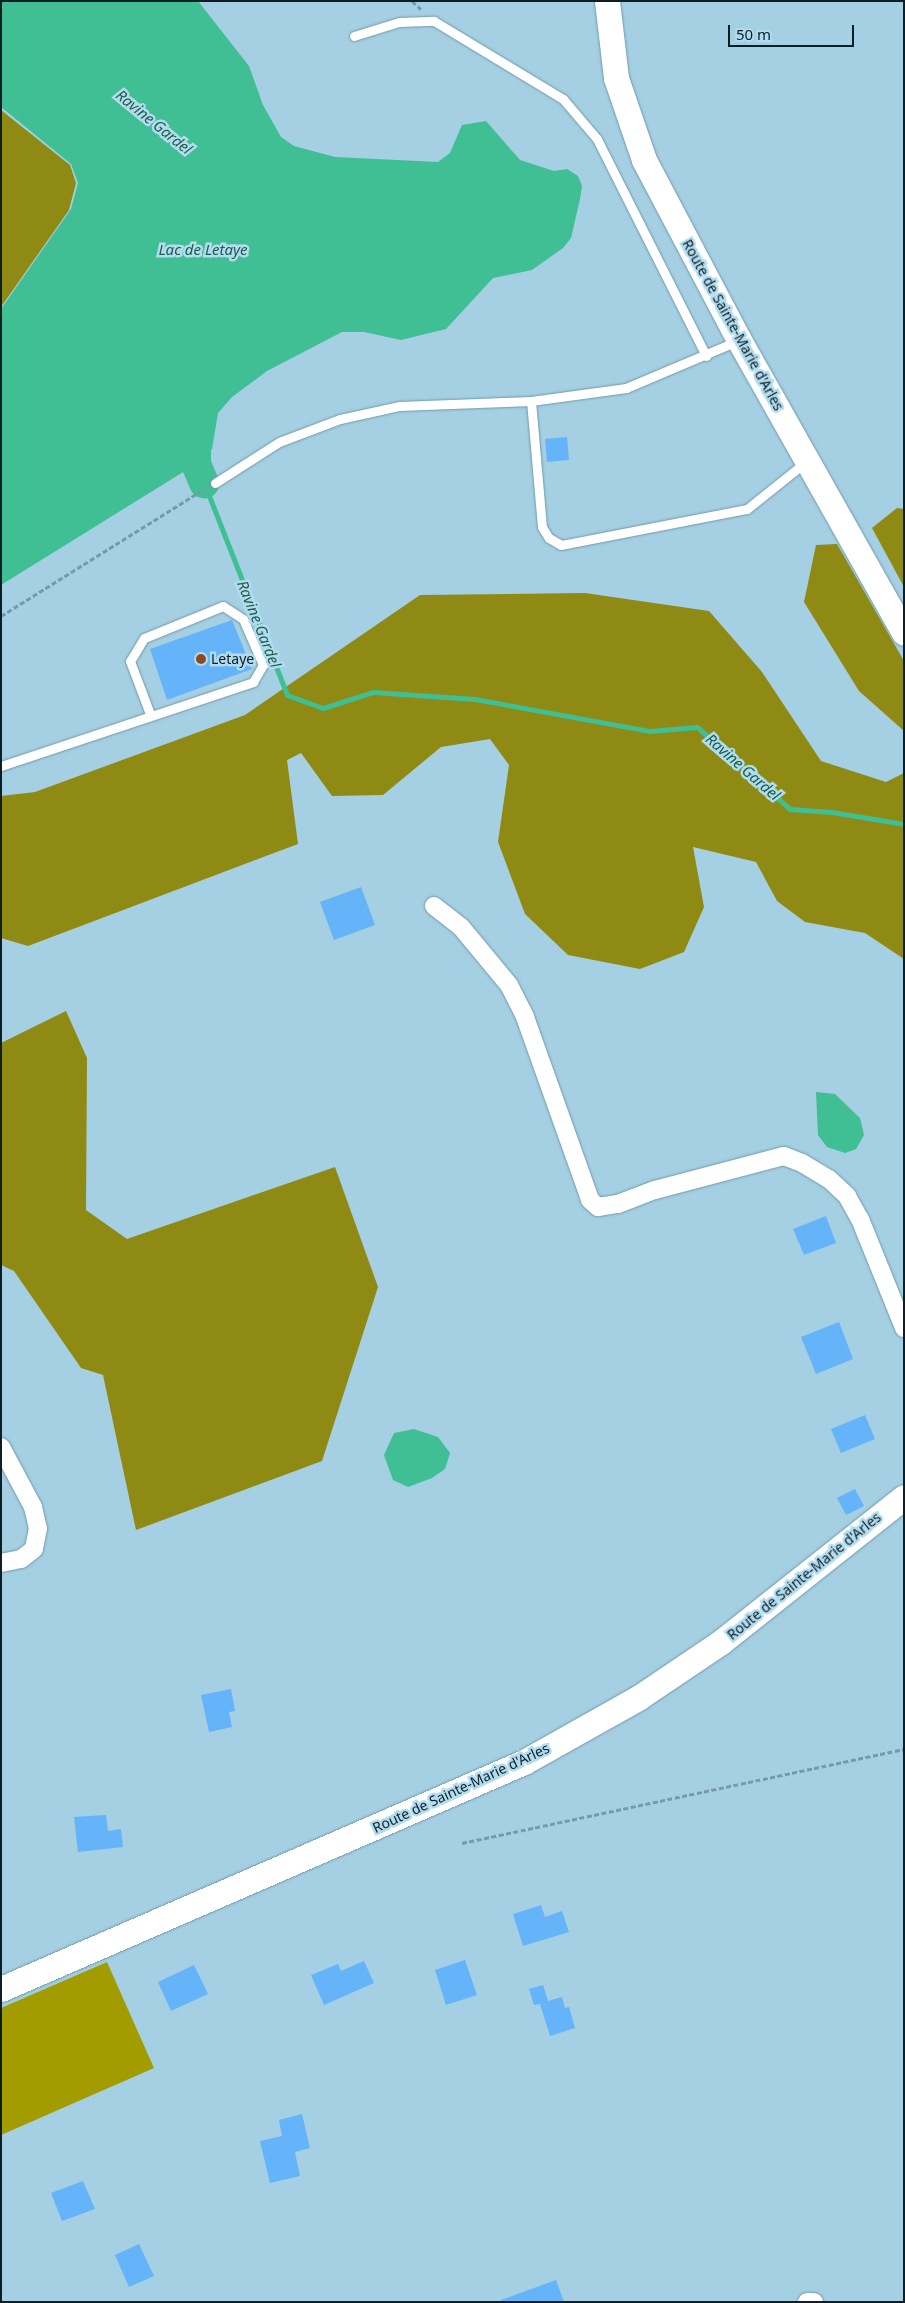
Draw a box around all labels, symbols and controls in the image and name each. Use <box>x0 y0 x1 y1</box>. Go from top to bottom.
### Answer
scale bar <box>730 15 856 47</box>
text: 50 m <box>736 24 771 44</box>
water label: Ravine Gardel <box>112 86 196 158</box>
street label: Route de Sainte-Marie d'Arles <box>679 237 787 413</box>
water label: Lac de Letaye <box>158 241 248 259</box>
water label: Ravine Gardel <box>233 578 285 670</box>
place label: Letaye <box>211 651 254 667</box>
marker: Letaye <box>195 653 207 665</box>
water label: Ravine Gardel <box>702 730 784 804</box>
street label: Route de Sainte-Marie d'Arles <box>724 1509 884 1643</box>
street label: Route de Sainte-Marie d'Arles <box>370 1740 552 1836</box>

